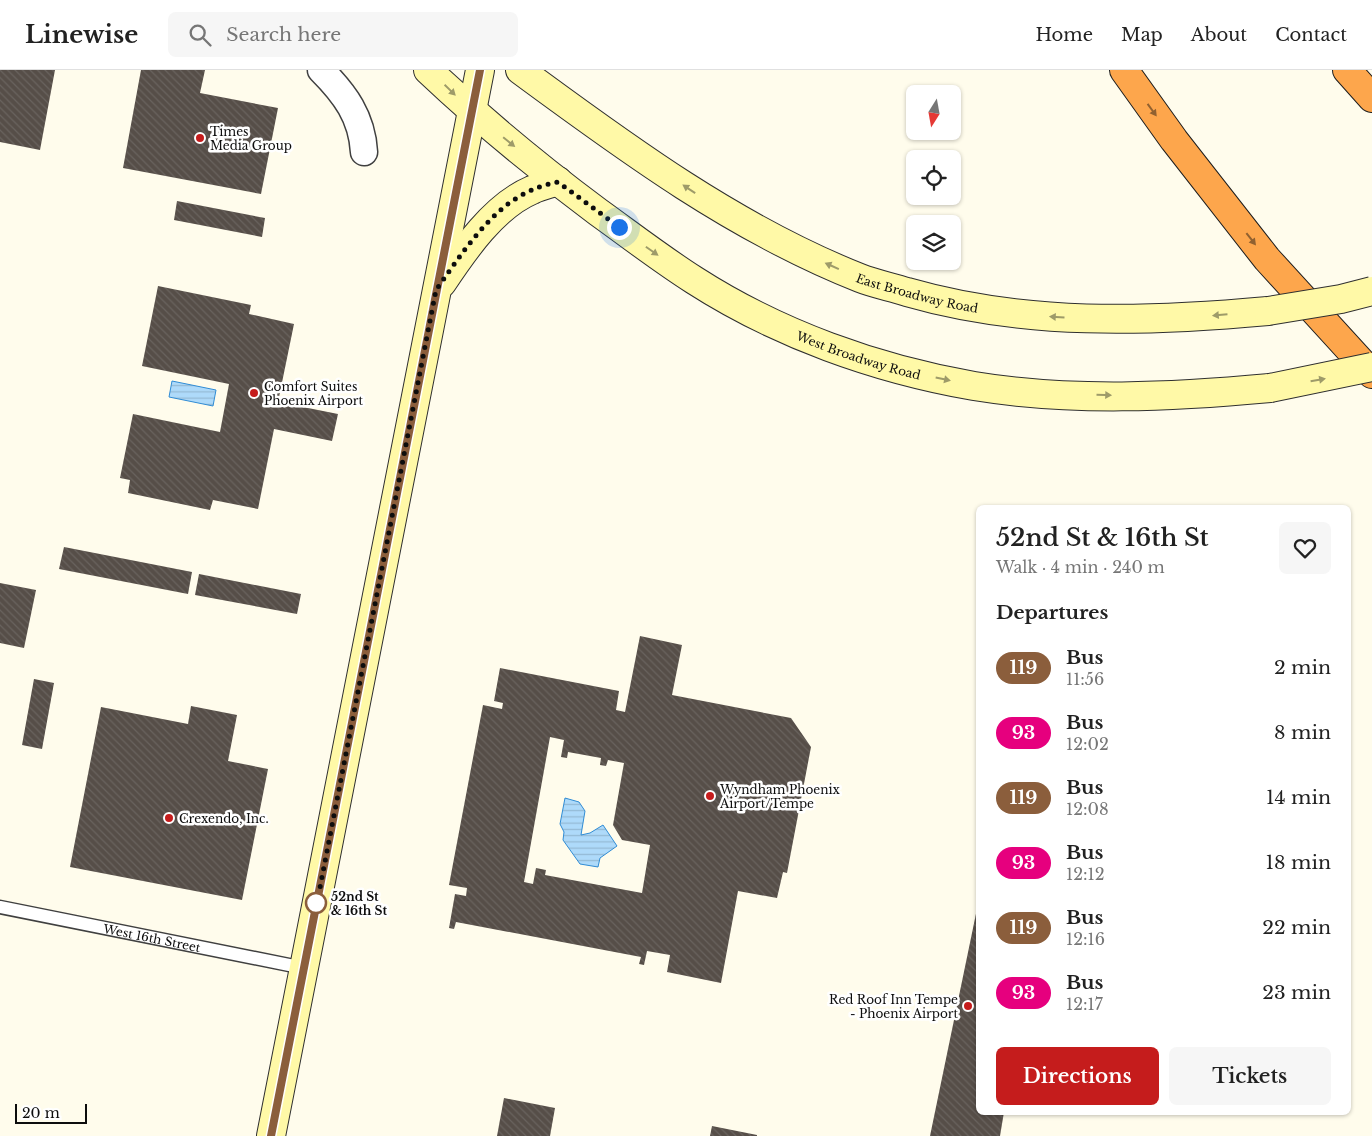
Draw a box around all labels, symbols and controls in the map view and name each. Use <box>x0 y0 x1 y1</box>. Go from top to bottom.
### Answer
search box <box>168 12 518 57</box>
text: Linewise <box>25 20 138 49</box>
icon: search <box>186 21 214 49</box>
text: Search here <box>226 23 341 46</box>
text: Home <box>1035 24 1093 46</box>
text: Map <box>1121 24 1163 46</box>
text: About <box>1191 24 1247 46</box>
text: Contact <box>1275 24 1347 46</box>
one-way arrow <box>444 84 456 96</box>
north arrow <box>906 85 961 140</box>
map controls <box>906 85 961 270</box>
one-way arrow <box>1147 103 1157 116</box>
place label: Times Media Group <box>210 124 292 153</box>
marker: Times Media Group <box>194 132 206 144</box>
one-way arrow <box>502 136 515 147</box>
button: locate <box>906 150 961 205</box>
one-way arrow <box>683 184 696 193</box>
your location <box>607 215 632 240</box>
button: layers <box>906 215 961 270</box>
one-way arrow <box>1245 232 1256 245</box>
one-way arrow <box>645 246 659 256</box>
one-way arrow <box>825 261 839 269</box>
street label: East Broadway Road <box>854 270 979 315</box>
one-way arrow <box>1211 311 1227 319</box>
one-way arrow <box>1049 312 1065 320</box>
street label: West Broadway Road <box>793 327 922 382</box>
one-way arrow <box>935 375 950 383</box>
one-way arrow <box>1310 375 1326 383</box>
place label: Comfort Suites Phoenix Airport <box>264 379 364 408</box>
marker: Comfort Suites Phoenix Airport <box>248 387 260 399</box>
one-way arrow <box>1096 392 1112 400</box>
button: heart <box>1279 522 1331 574</box>
text: 52nd St & 16th St <box>996 523 1209 552</box>
text: Walk · 4 min · 240 m <box>996 557 1165 577</box>
text: Departures <box>996 601 1108 624</box>
text: Bus <box>1066 646 1103 669</box>
text: 2 min <box>1274 656 1331 679</box>
text: 119 <box>1010 657 1037 679</box>
text: 11:56 <box>1066 669 1104 689</box>
text: Bus <box>1066 711 1103 734</box>
text: 8 min <box>1274 721 1331 744</box>
text: 93 <box>1012 722 1035 744</box>
text: 12:02 <box>1066 734 1109 754</box>
text: Bus <box>1066 776 1103 799</box>
place label: Wyndham Phoenix Airport/Tempe <box>719 782 841 811</box>
text: 14 min <box>1266 786 1331 809</box>
text: 119 <box>1010 787 1037 809</box>
marker: Wyndham Phoenix Airport/Tempe <box>704 790 716 802</box>
text: 12:08 <box>1066 799 1109 819</box>
place label: Crexendo, Inc. <box>179 811 269 826</box>
marker: Crexendo, Inc. <box>163 812 175 824</box>
text: Bus <box>1066 841 1103 864</box>
text: 18 min <box>1266 851 1331 874</box>
text: 93 <box>1012 852 1035 874</box>
text: 12:12 <box>1066 864 1105 884</box>
place label: 52nd St & 16th St <box>331 889 387 918</box>
marker: 52nd St & 16th St <box>305 892 327 914</box>
text: Bus <box>1066 906 1103 929</box>
text: 22 min <box>1262 916 1331 939</box>
text: 119 <box>1010 917 1037 939</box>
street label: West 16th Street <box>101 920 202 955</box>
text: 12:16 <box>1066 929 1105 949</box>
text: Bus <box>1066 971 1103 994</box>
text: 23 min <box>1262 981 1331 1004</box>
text: 93 <box>1012 982 1035 1004</box>
place label: Red Roof Inn Tempe - Phoenix Airport <box>829 992 958 1021</box>
text: 12:17 <box>1066 994 1103 1014</box>
marker: Red Roof Inn Tempe - Phoenix Airport <box>962 1000 974 1012</box>
button: Directions <box>996 1047 1159 1105</box>
button: Tickets <box>1169 1047 1331 1105</box>
scale bar <box>15 1101 88 1124</box>
text: 20 m <box>22 1104 60 1122</box>

